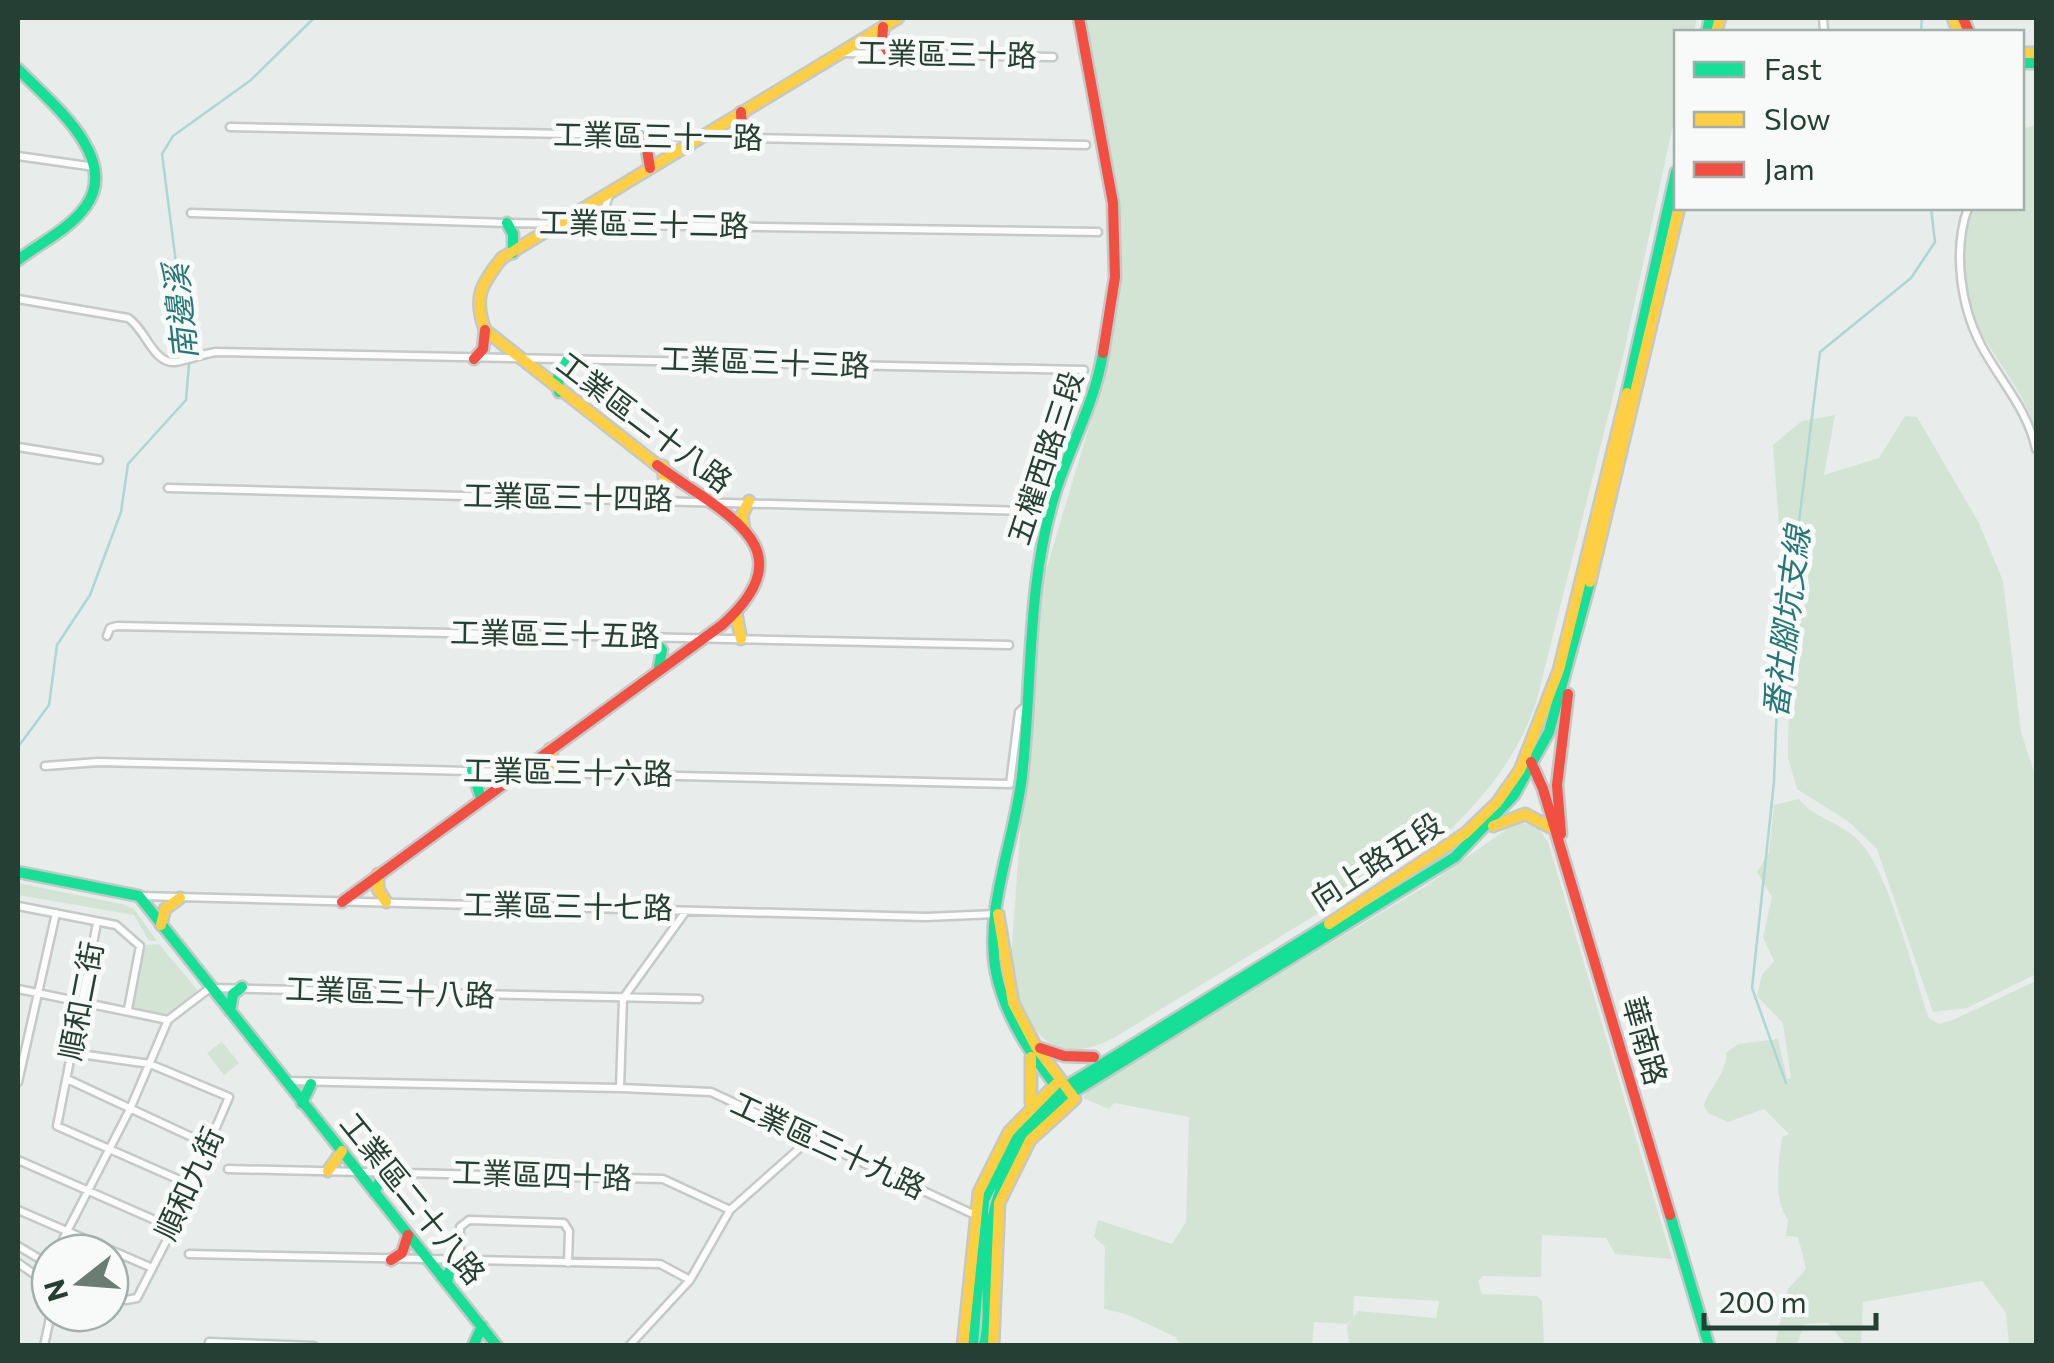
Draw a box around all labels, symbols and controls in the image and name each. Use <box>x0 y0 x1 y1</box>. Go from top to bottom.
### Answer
legend <box>1674 30 2024 210</box>
street label: 工業區三十路 <box>857 32 1037 73</box>
text: Fast <box>1764 49 1822 86</box>
text: Slow <box>1764 99 1831 136</box>
street label: 工業區三十一路 <box>553 114 763 155</box>
text: Jam <box>1764 149 1815 186</box>
street label: 工業區三十二路 <box>539 202 749 243</box>
water label: 南邊溪 <box>154 258 204 362</box>
street label: 工業區三十三路 <box>660 338 871 383</box>
street label: 工業區二十八路 <box>551 343 740 499</box>
street label: 五權西路三段 <box>998 366 1089 549</box>
street label: 工業區三十四路 <box>463 475 673 516</box>
water label: 番社腳坑支線 <box>1753 521 1817 719</box>
street label: 工業區三十五路 <box>450 612 660 653</box>
street label: 工業區三十六路 <box>463 750 673 791</box>
street label: 向上路五段 <box>1303 804 1449 916</box>
street label: 工業區三十七路 <box>463 884 673 925</box>
street label: 順和二街 <box>50 938 109 1063</box>
street label: 工業區三十八路 <box>285 968 496 1013</box>
street label: 華南路 <box>1616 992 1677 1089</box>
street label: 工業區三十九路 <box>726 1083 932 1205</box>
street label: 工業區二十八路 <box>333 1104 494 1291</box>
street label: 順和九街 <box>146 1121 230 1245</box>
street label: 工業區四十路 <box>451 1152 633 1195</box>
north arrow <box>30 1233 130 1333</box>
scale bar <box>1704 1268 1876 1330</box>
text: N <box>36 1276 74 1306</box>
text: 200 m <box>1719 1282 1807 1319</box>

